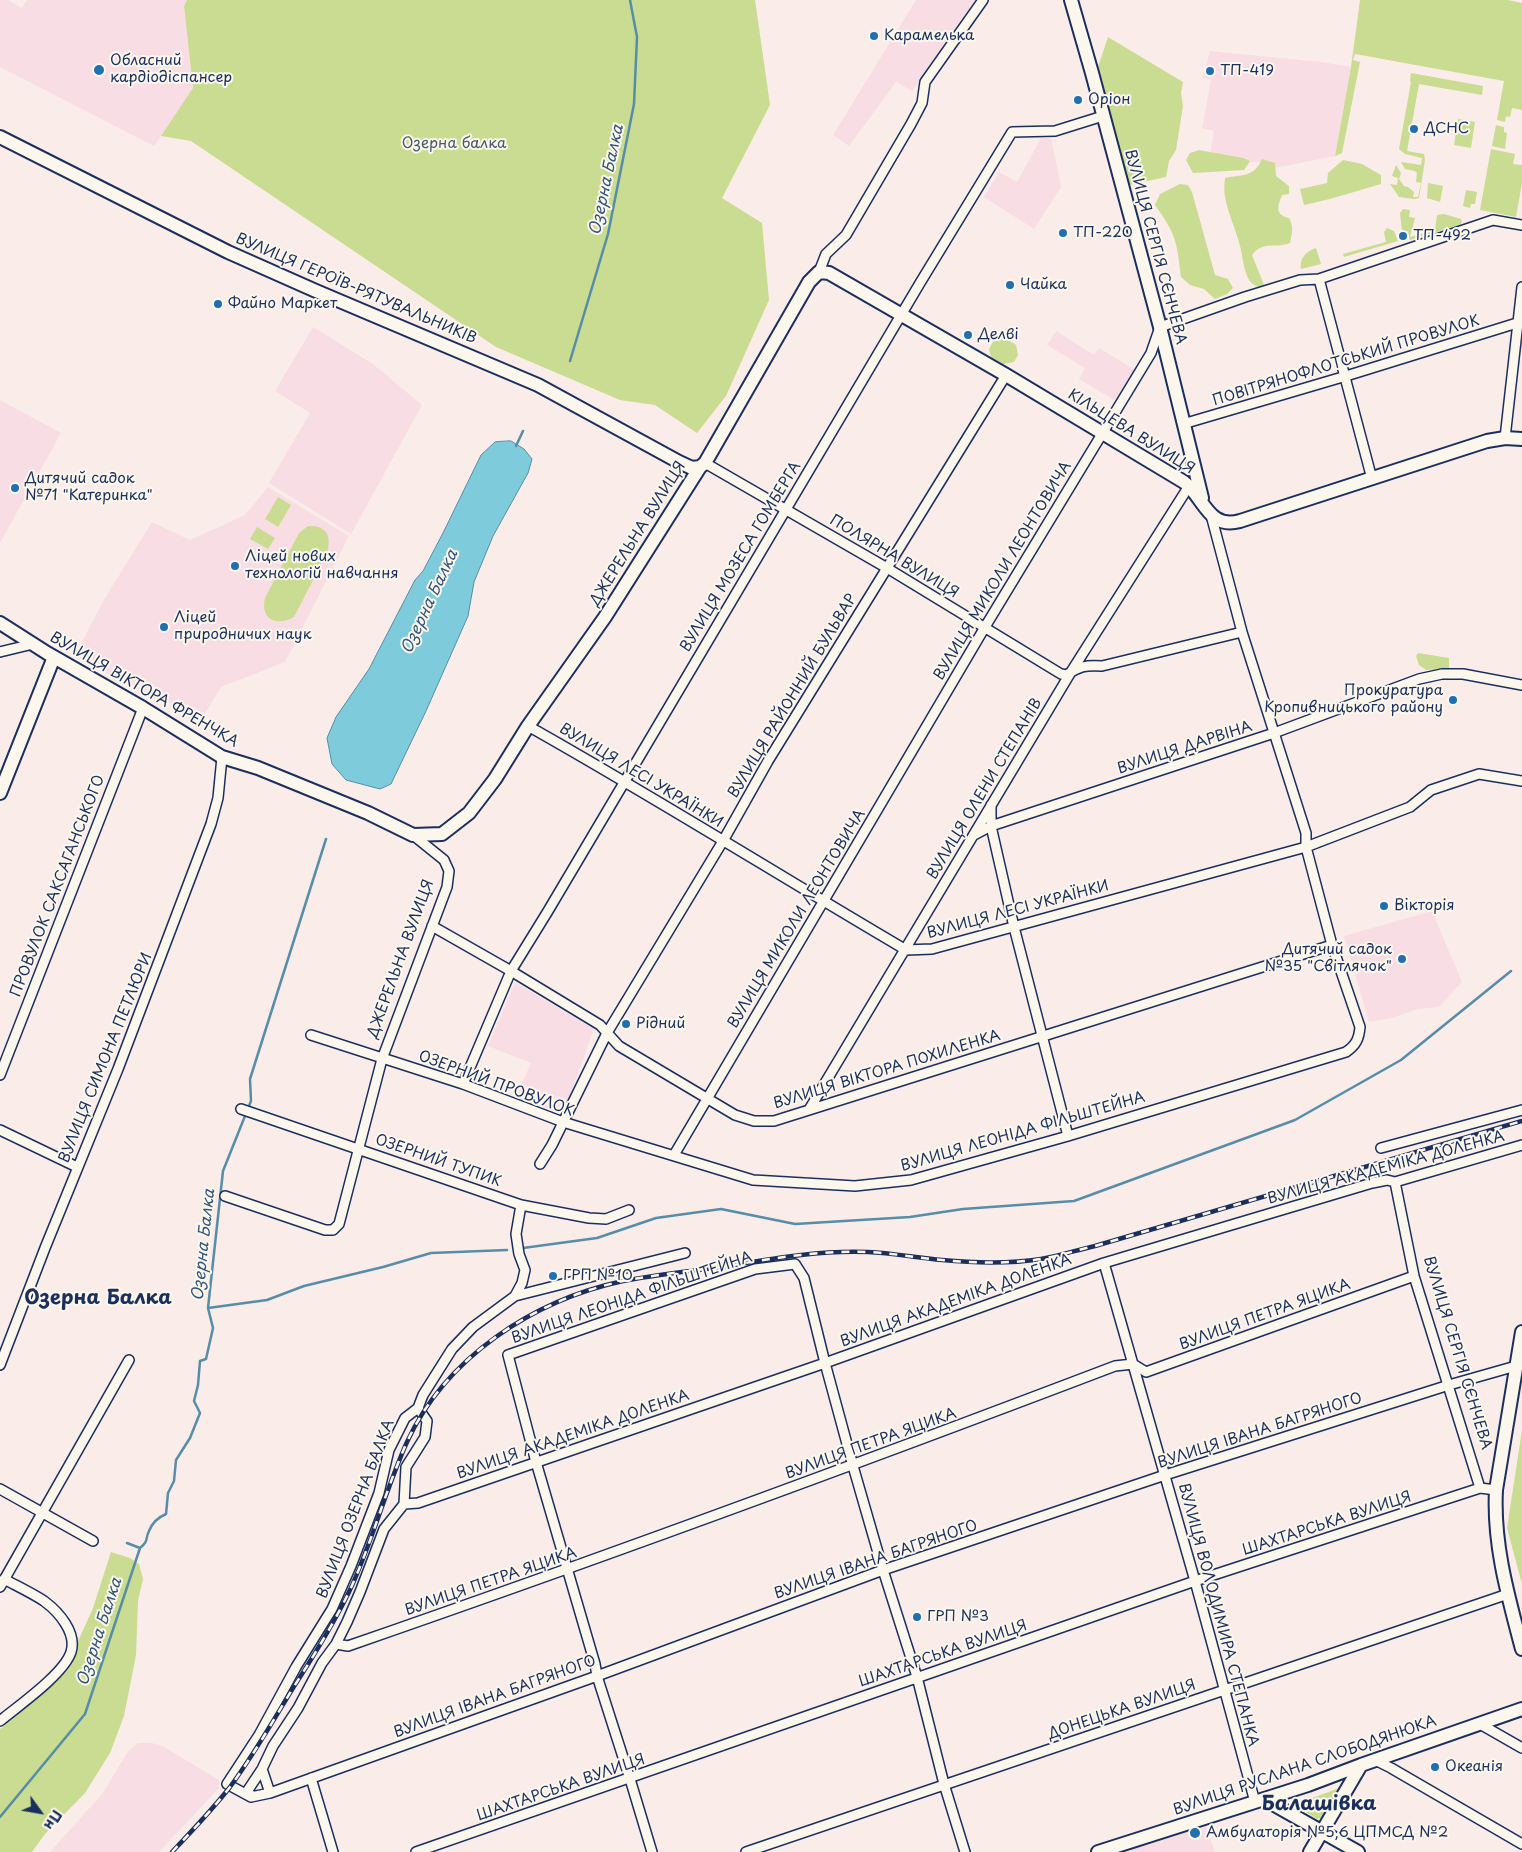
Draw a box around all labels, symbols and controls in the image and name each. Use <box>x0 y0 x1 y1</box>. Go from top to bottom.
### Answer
place label: Карамелька <box>884 27 974 45</box>
marker: Карамелька <box>868 30 880 42</box>
place label: Обласний кардіодіспансер <box>110 52 232 87</box>
place label: ТП-419 <box>1220 62 1274 80</box>
marker: Обласний кардіодіспансер <box>92 63 106 77</box>
marker: ТП-419 <box>1204 65 1216 77</box>
place label: Оріон <box>1088 91 1131 109</box>
marker: Оріон <box>1072 94 1084 106</box>
place label: ДСНС <box>1424 120 1469 138</box>
water label: Озерна Балка <box>586 123 628 237</box>
marker: ДСНС <box>1408 123 1420 135</box>
park label: Озерна балка <box>402 135 506 153</box>
street label: ВУЛИЦЯ СЕРГІЯ СЄНЧЕВА <box>1120 148 1190 346</box>
place label: ТП-220 <box>1073 224 1133 242</box>
marker: ТП-220 <box>1057 227 1069 239</box>
place label: ТП-492 <box>1413 227 1471 245</box>
street label: ВУЛИЦЯ ГЕРОЇВ-РЯТУВАЛЬНИКІВ <box>233 230 479 348</box>
marker: ТП-492 <box>1397 230 1409 242</box>
place label: Чайка <box>1020 276 1067 294</box>
marker: Чайка <box>1004 279 1016 291</box>
place label: Файно Маркет <box>228 295 337 313</box>
marker: Файно Маркет <box>212 298 224 310</box>
street label: ПОВІТРЯНОФЛОТСЬКИЙ ПРОВУЛОК <box>1210 312 1482 410</box>
place label: Делві <box>978 326 1019 344</box>
marker: Делві <box>962 329 974 341</box>
street label: КІЛЬЦЕВА ВУЛИЦЯ <box>1064 386 1198 478</box>
street label: ДЖЕРЕЛЬНА ВУЛИЦЯ <box>586 458 690 610</box>
street label: ВУЛИЦЯ МИКОЛИ ЛЕОНТОВИЧА <box>930 458 1076 684</box>
street label: ВУЛИЦЯ МОЗЕСА ГОМБЕРГА <box>677 459 805 655</box>
place label: Дитячий садок №71 "Катеринка" <box>25 470 153 505</box>
marker: Дитячий садок №71 "Катеринка" <box>9 482 21 494</box>
street label: ПОЛЯРНА ВУЛИЦЯ <box>826 511 962 603</box>
water label: Озерна Балка <box>398 547 462 657</box>
place label: Ліцей нових технологій навчання <box>245 548 399 583</box>
marker: Ліцей нових технологій навчання <box>229 560 241 572</box>
street label: ВУЛИЦЯ РАЙОННИЙ БУЛЬВАР <box>725 591 861 801</box>
place label: Ліцей природничих наук <box>174 609 312 644</box>
marker: Ліцей природничих наук <box>158 621 170 633</box>
street label: ВУЛИЦЯ ВІКТОРА ФРЕНЧКА <box>47 629 241 751</box>
place label: Прокуратура Кропивницького району <box>1264 682 1443 717</box>
marker: Прокуратура Кропивницького району <box>1447 694 1459 706</box>
street label: ВУЛИЦЯ ОЛЕНИ СТЕПАНІВ <box>924 695 1046 883</box>
street label: ВУЛИЦЯ ДАРВІНА <box>1115 718 1255 778</box>
street label: ВУЛИЦЯ ЛЕСІ УКРАЇНКИ <box>556 720 726 832</box>
street label: ПРОВУЛОК САКСАГАНСЬКОГО <box>7 773 109 999</box>
street label: ВУЛИЦЯ МИКОЛИ ЛЕОНТОВИЧА <box>724 806 870 1032</box>
street label: ДЖЕРЕЛЬНА ВУЛИЦЯ <box>364 877 438 1041</box>
street label: ВУЛИЦЯ ЛЕСІ УКРАЇНКИ <box>925 877 1111 943</box>
place label: Вікторія <box>1394 897 1455 915</box>
marker: Вікторія <box>1378 900 1390 912</box>
place label: Дитячий садок №35 "Світлячок" <box>1264 941 1392 976</box>
street label: ВУЛИЦЯ СИМОНА ПЕТЛЮРИ <box>56 950 156 1166</box>
marker: Дитячий садок №35 "Світлячок" <box>1396 953 1408 965</box>
place label: Рідний <box>636 1015 685 1033</box>
marker: Рідний <box>620 1018 632 1030</box>
street label: ВУЛИЦЯ ВІКТОРА ПОХИЛЕНКА <box>771 1027 1003 1113</box>
street label: ОЗЕРНИЙ ПРОВУЛОК <box>416 1047 576 1121</box>
street label: ВУЛИЦЯ ЛЕОНІДА ФІЛЬШТЕЙНА <box>899 1088 1147 1176</box>
street label: ВУЛИЦЯ АКАДЕМІКА ДОЛЕНКА <box>1265 1128 1507 1208</box>
street label: ОЗЕРНИЙ ТУПИК <box>373 1131 503 1191</box>
water label: Озерна Балка <box>189 1188 219 1302</box>
street label: ВУЛИЦЯ ЛЕОНІДА ФІЛЬШТЕЙНА <box>509 1248 755 1348</box>
street label: ВУЛИЦЯ АКАДЕМІКА ДОЛЕНКА <box>838 1251 1074 1351</box>
street label: ВУЛИЦЯ СЕРГІЯ СЄНЧЕВА <box>1419 1254 1495 1452</box>
place label: ГРП №10 <box>563 1267 633 1285</box>
marker: ГРП №10 <box>547 1270 559 1282</box>
street label: ВУЛИЦЯ ПЕТРА ЯЦИКА <box>1177 1276 1353 1354</box>
district label: Озерна Балка <box>24 1286 172 1310</box>
street label: ВУЛИЦЯ АКАДЕМІКА ДОЛЕНКА <box>454 1387 692 1483</box>
street label: ВУЛИЦЯ ІВАНА БАГРЯНОГО <box>1155 1389 1365 1473</box>
street label: ВУЛИЦЯ ПЕТРА ЯЦИКА <box>783 1405 959 1483</box>
street label: ВУЛИЦЯ ОЗЕРНА БАЛКА <box>314 1417 398 1601</box>
street label: ВУЛИЦЯ ВОЛОДИМИРА СТЕПАНКА <box>1174 1481 1262 1749</box>
street label: ШАХТАРСЬКА ВУЛИЦЯ <box>1240 1488 1414 1560</box>
street label: ВУЛИЦЯ ІВАНА БАГРЯНОГО <box>772 1517 980 1603</box>
street label: ВУЛИЦЯ ПЕТРА ЯЦИКА <box>403 1544 579 1620</box>
water label: Озерна Балка <box>74 1576 126 1688</box>
place label: ГРП №3 <box>927 1608 989 1626</box>
marker: ГРП №3 <box>911 1611 923 1623</box>
street label: ШАХТАРСЬКА ВУЛИЦЯ <box>856 1617 1030 1691</box>
street label: ВУЛИЦЯ ІВАНА БАГРЯНОГО <box>391 1652 599 1742</box>
street label: ДОНЕЦЬКА ВУЛИЦЯ <box>1046 1676 1198 1744</box>
street label: ВУЛИЦЯ РУСЛАНА СЛОБОДЯНЮКА <box>1171 1712 1439 1820</box>
street label: ШАХТАРСЬКА ВУЛИЦЯ <box>474 1751 648 1825</box>
place label: Океанія <box>1445 1758 1503 1776</box>
marker: Океанія <box>1429 1761 1441 1773</box>
north arrow <box>15 1787 65 1837</box>
district label: Балашівка <box>1261 1792 1377 1816</box>
text: Пн <box>39 1806 67 1834</box>
place label: Амбулаторія №5,6 ЦПМСД №2 <box>1206 1824 1448 1842</box>
marker: Амбулаторія №5,6 ЦПМСД №2 <box>1188 1826 1202 1840</box>

